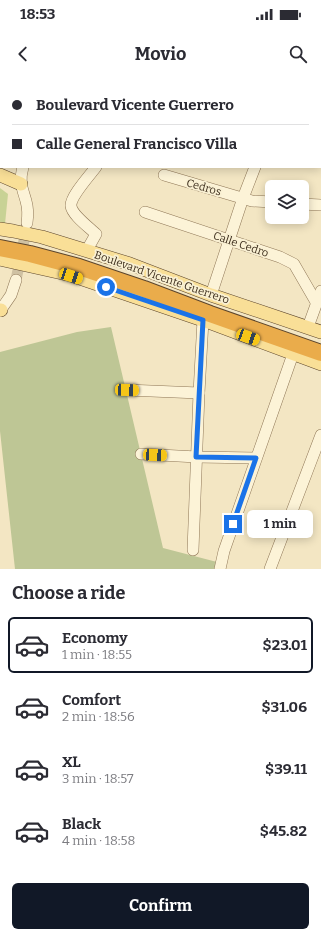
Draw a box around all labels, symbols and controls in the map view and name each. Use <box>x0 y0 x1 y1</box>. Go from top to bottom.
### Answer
text: 18:53 <box>20 5 55 23</box>
icon: back <box>12 43 34 65</box>
text: Movio <box>135 43 186 65</box>
icon: search <box>287 43 309 65</box>
text: Boulevard Vicente Guerrero <box>36 96 234 114</box>
text: Calle General Francisco Villa <box>36 135 237 153</box>
street label: Cedros <box>185 176 223 199</box>
map controls <box>265 180 309 224</box>
button: layers <box>265 180 309 224</box>
street label: Calle Cedro <box>211 229 270 260</box>
street label: Boulevard Vicente Guerrero <box>93 248 231 307</box>
car <box>58 267 84 285</box>
route start <box>97 278 115 296</box>
car <box>235 327 261 347</box>
car <box>115 384 139 396</box>
car <box>143 448 167 462</box>
callout: 1 min <box>247 510 313 538</box>
route end <box>224 515 242 533</box>
text: 1 min <box>264 516 296 531</box>
text: Choose a ride <box>12 582 125 604</box>
icon: car <box>14 627 50 663</box>
text: Economy <box>62 629 128 647</box>
text: $23.01 <box>263 636 307 654</box>
text: 1 min · 18:55 <box>62 647 132 662</box>
icon: car <box>14 689 50 725</box>
text: Comfort <box>62 691 121 709</box>
text: $31.06 <box>261 698 307 716</box>
text: 2 min · 18:56 <box>62 709 135 724</box>
icon: car <box>14 751 50 787</box>
text: XL <box>62 753 81 771</box>
text: $39.11 <box>265 760 307 778</box>
text: 3 min · 18:57 <box>62 771 134 786</box>
icon: car <box>14 813 50 849</box>
text: Black <box>62 815 101 833</box>
text: $45.82 <box>260 822 307 840</box>
text: 4 min · 18:58 <box>62 833 135 848</box>
button: Confirm <box>12 883 309 929</box>

